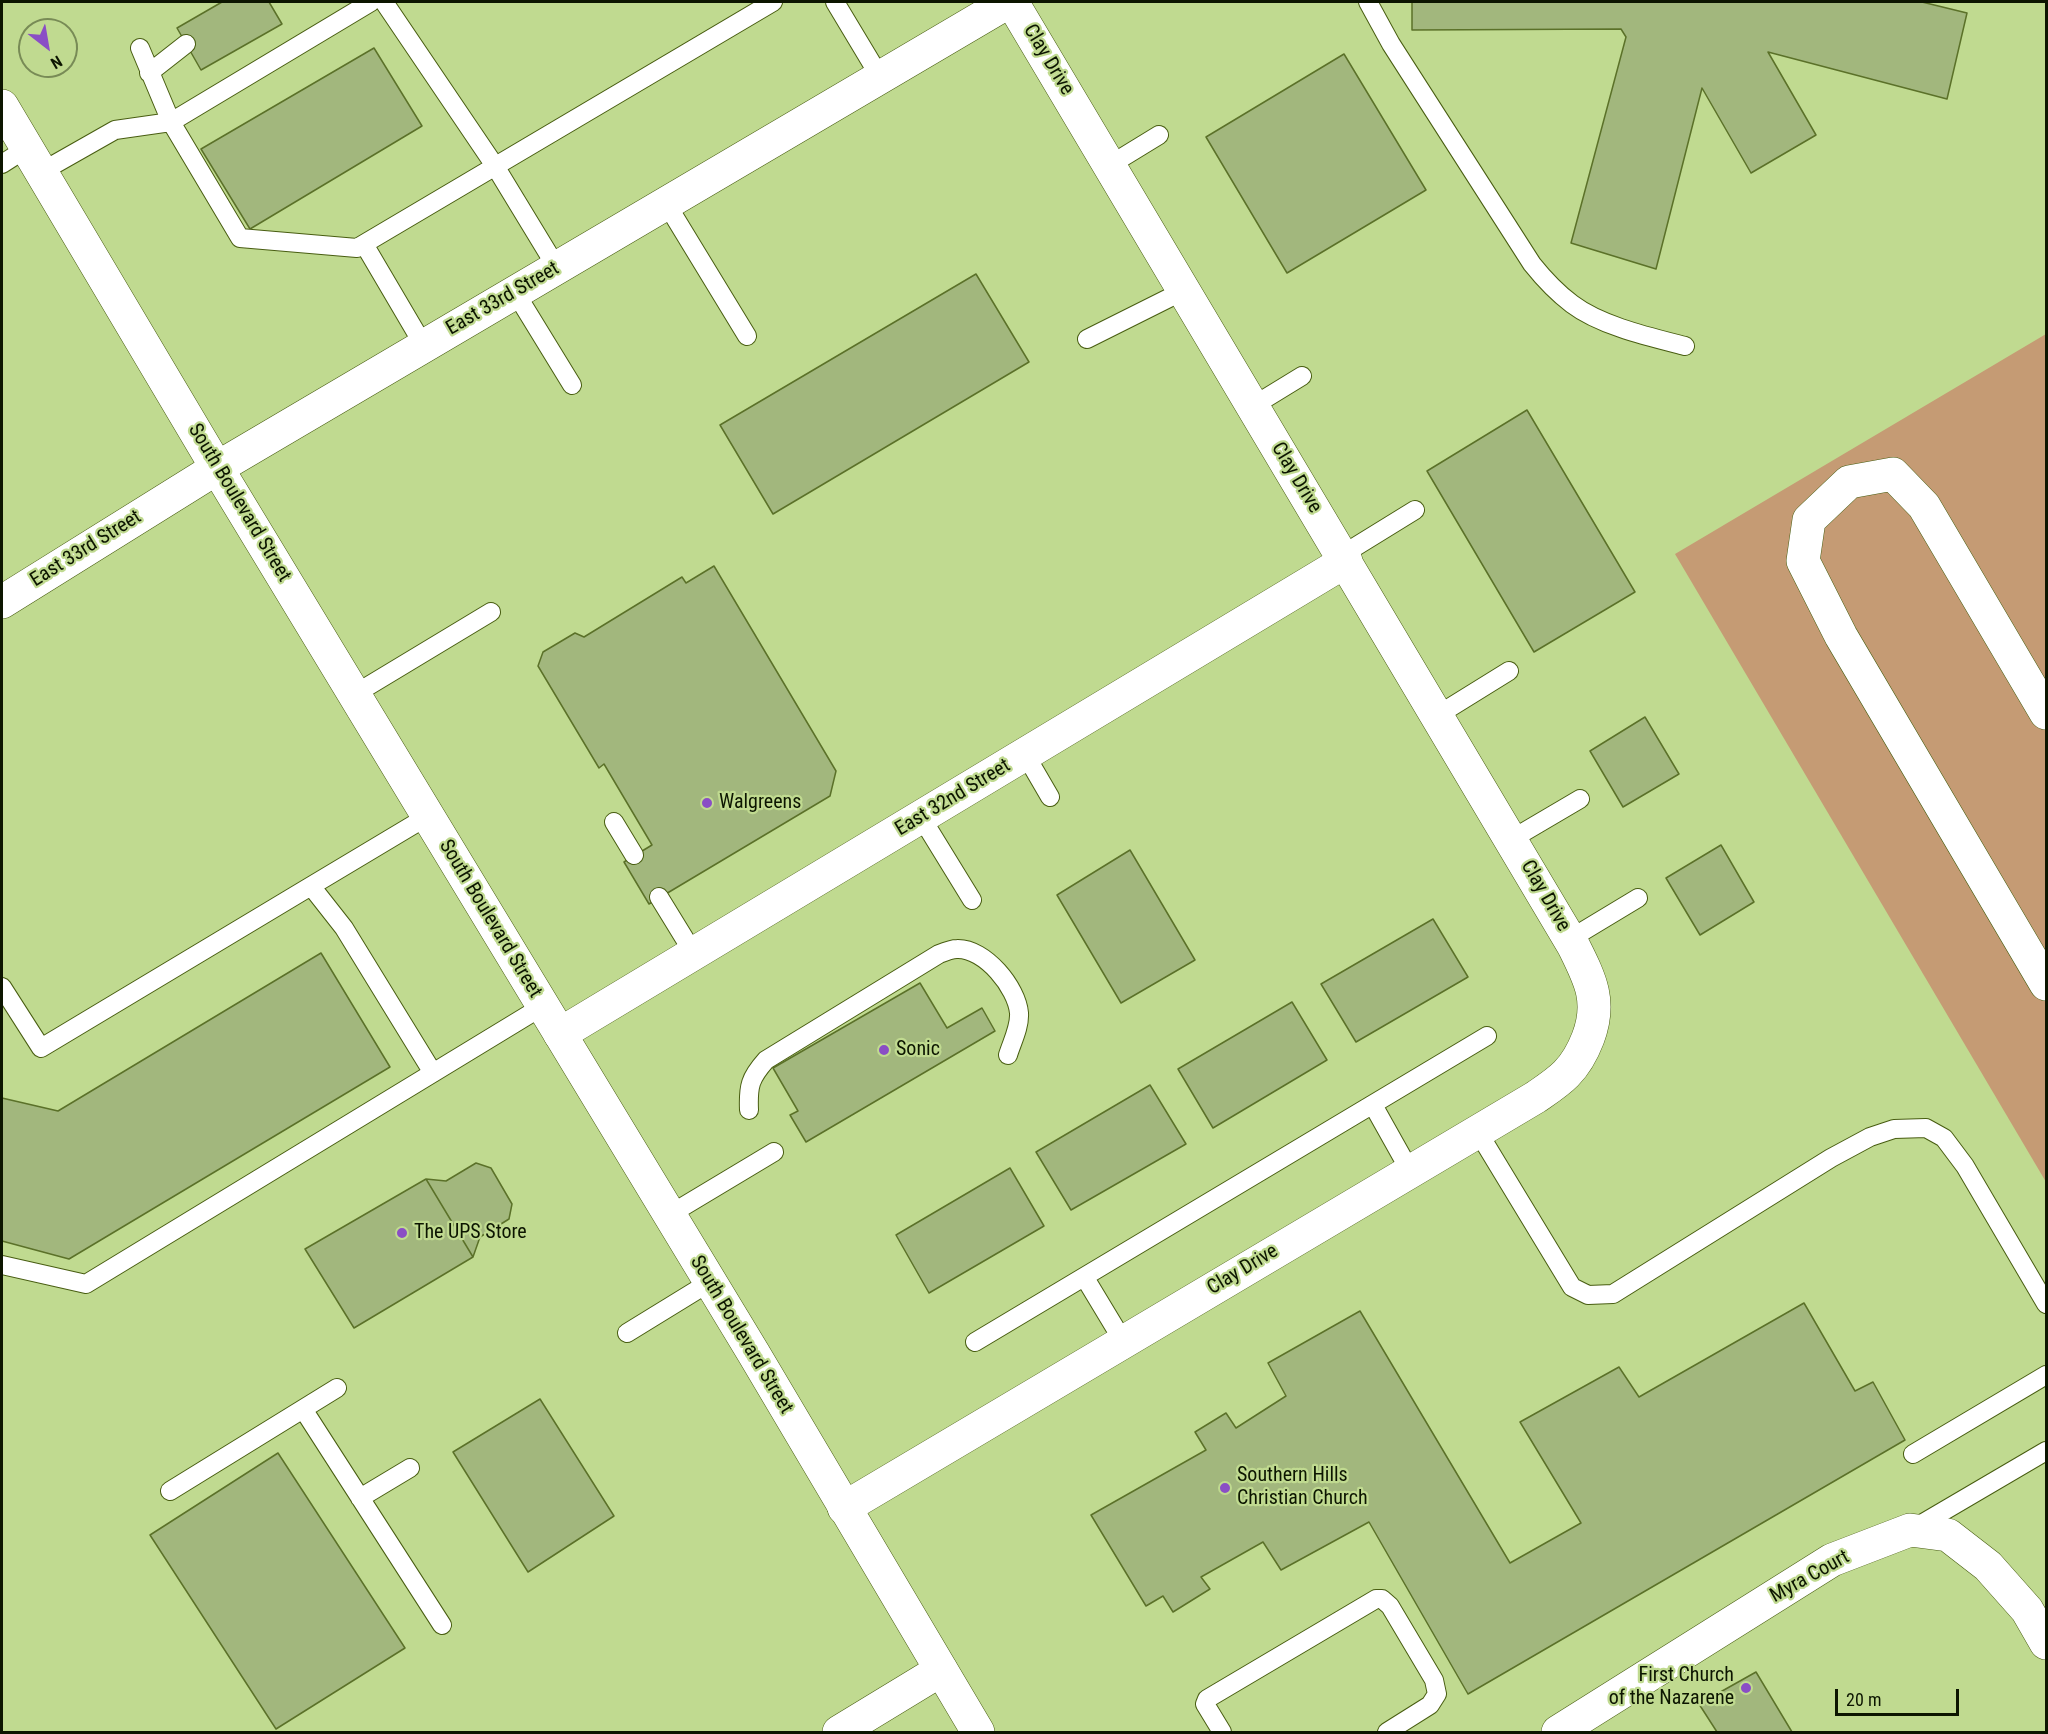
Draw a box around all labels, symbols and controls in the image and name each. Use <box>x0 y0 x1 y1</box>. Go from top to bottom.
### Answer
north arrow <box>18 18 78 78</box>
street label: Clay Drive <box>1018 20 1078 100</box>
text: N <box>47 51 66 73</box>
street label: East 33rd Street <box>442 257 564 341</box>
street label: South Boulevard Street <box>182 420 296 586</box>
street label: Clay Drive <box>1266 438 1326 518</box>
street label: East 33rd Street <box>26 505 146 593</box>
street label: East 32nd Street <box>891 754 1015 842</box>
place label: Walgreens <box>719 791 801 815</box>
marker: Walgreens <box>700 796 714 810</box>
street label: South Boulevard Street <box>433 836 547 1002</box>
street label: Clay Drive <box>1515 856 1575 936</box>
place label: Sonic <box>896 1038 940 1062</box>
marker: Sonic <box>877 1043 891 1057</box>
place label: The UPS Store <box>414 1221 527 1245</box>
marker: The UPS Store <box>395 1226 409 1240</box>
street label: Clay Drive <box>1203 1240 1283 1300</box>
street label: South Boulevard Street <box>684 1252 798 1418</box>
place label: Southern Hills Christian Church <box>1237 1464 1368 1511</box>
marker: Southern Hills Christian Church <box>1218 1481 1232 1495</box>
street label: Myra Court <box>1766 1545 1854 1609</box>
place label: First Church of the Nazarene <box>1609 1664 1734 1711</box>
scale bar <box>1838 1677 1962 1715</box>
marker: First Church of the Nazarene <box>1739 1681 1753 1695</box>
text: 20 m <box>1846 1689 1881 1710</box>

